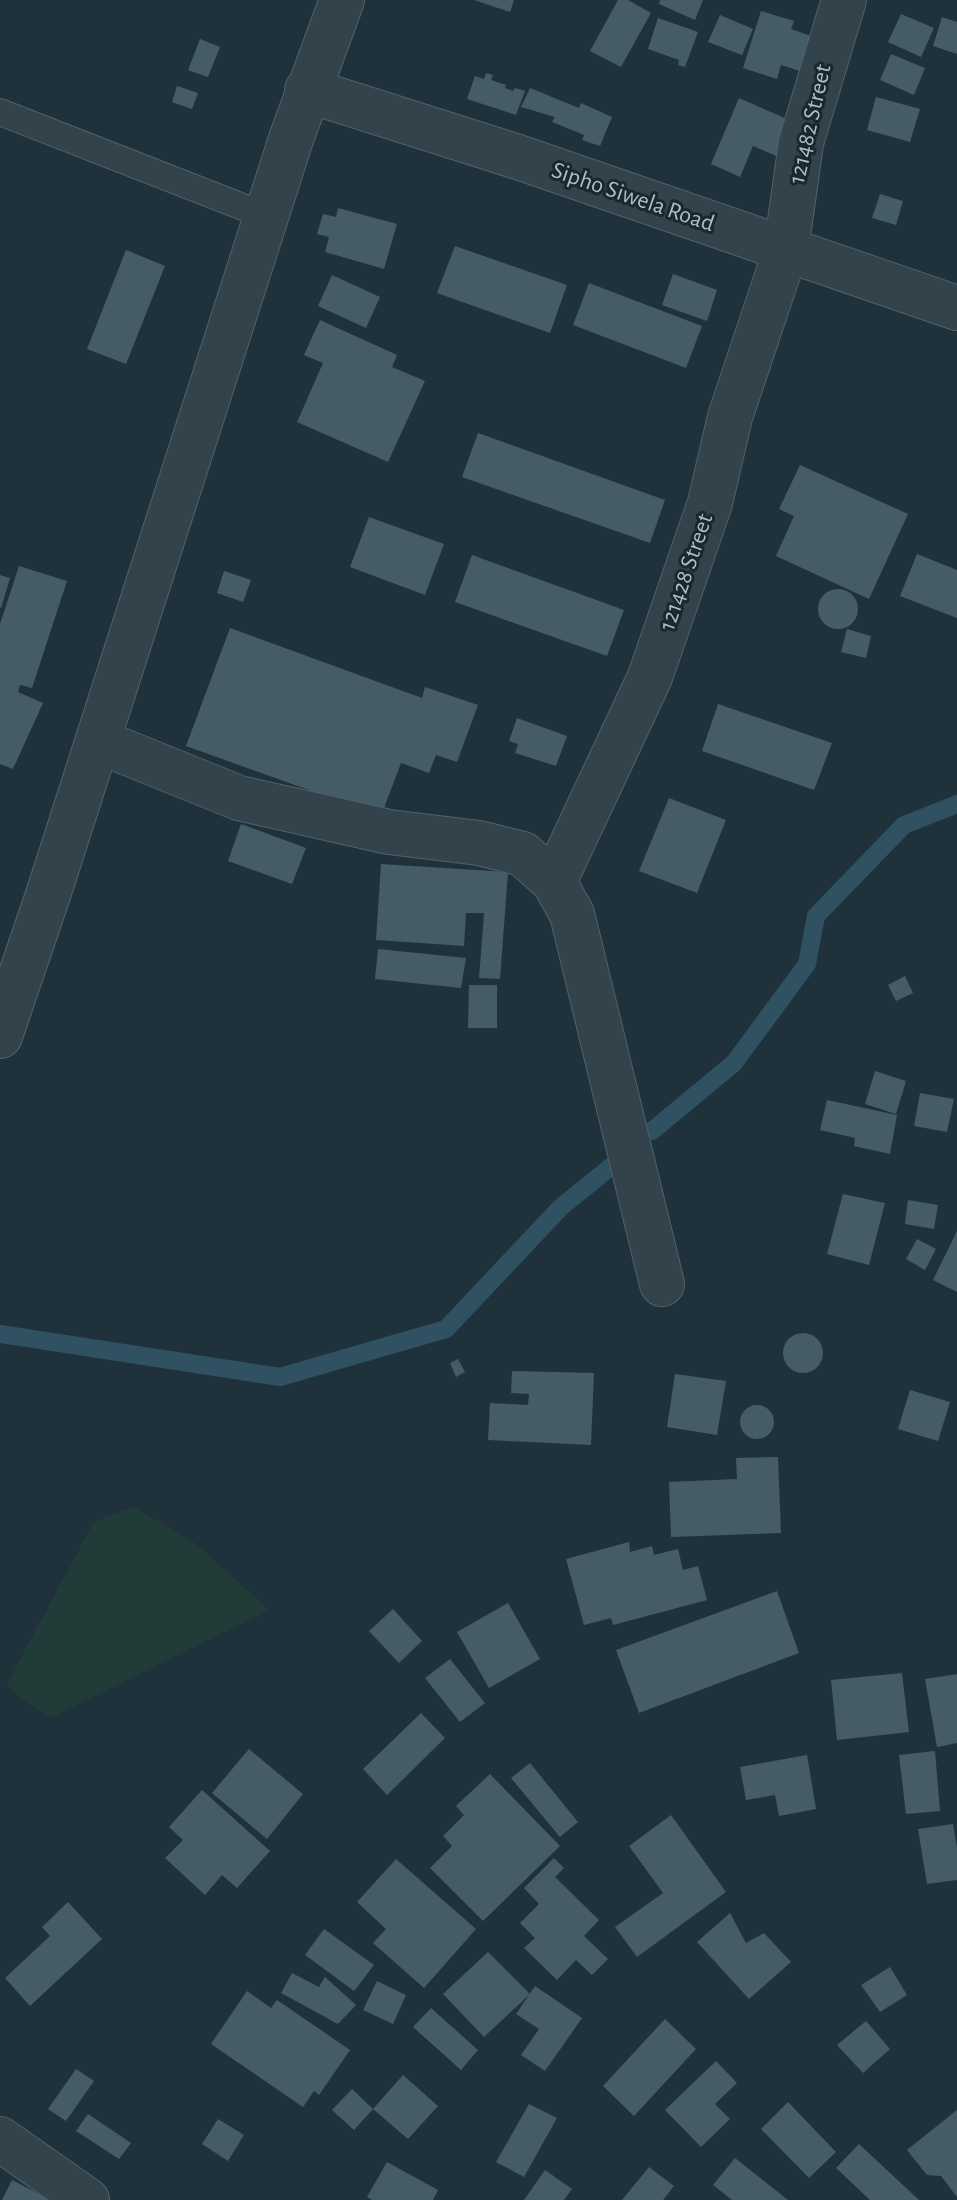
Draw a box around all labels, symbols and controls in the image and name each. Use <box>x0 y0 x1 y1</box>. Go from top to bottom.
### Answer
street label: 121482 Street <box>782 61 838 187</box>
street label: Sipho Siwela Road <box>548 156 718 238</box>
street label: 121428 Street <box>653 510 719 634</box>

